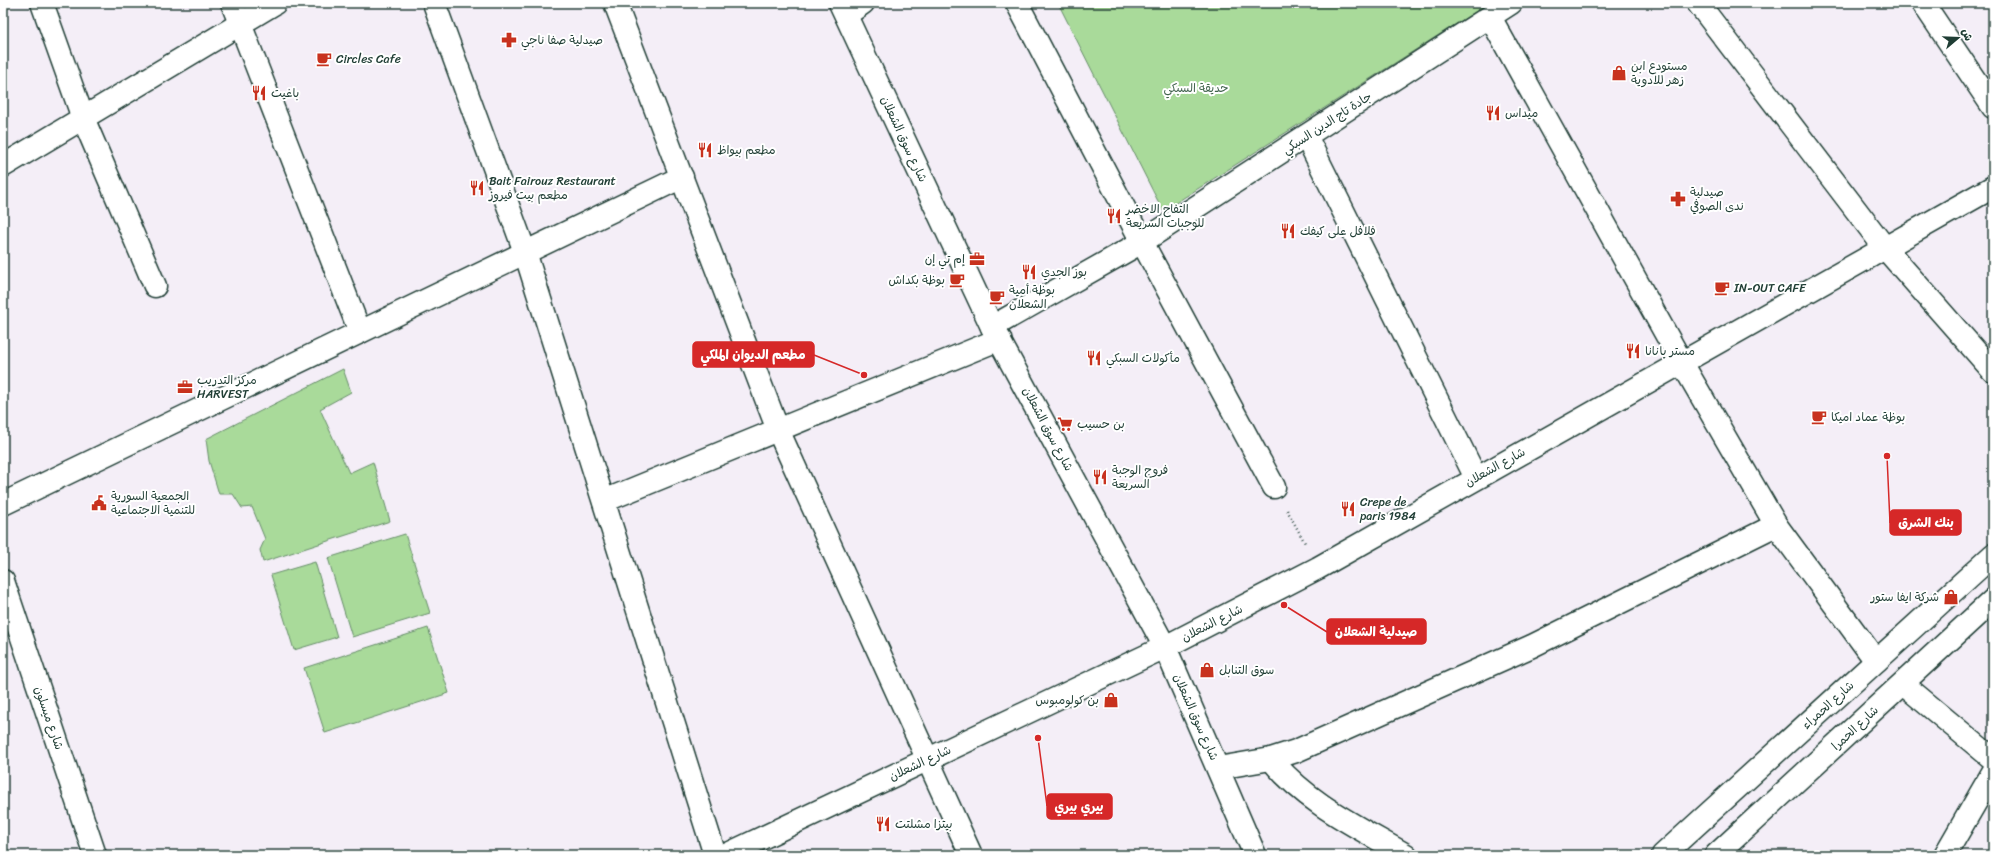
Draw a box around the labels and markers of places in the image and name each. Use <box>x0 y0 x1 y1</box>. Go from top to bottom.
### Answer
place label: صيدلية صفا ناجي <box>521 29 603 51</box>
pharmacy icon: صيدلية صفا ناجي <box>500 31 518 49</box>
place label: Circles Cafe <box>336 48 401 70</box>
cafe icon: Circles Cafe <box>315 50 333 68</box>
place label: مستودع ابن زهر للادوية <box>1631 55 1688 91</box>
shop icon: مستودع ابن زهر للادوية <box>1610 64 1628 82</box>
place label: باغيت <box>271 82 299 104</box>
restaurant icon: باغيت <box>250 84 268 102</box>
place label: ميداس <box>1505 102 1538 124</box>
restaurant icon: ميداس <box>1484 104 1502 122</box>
place label: مطعم بيواظ <box>717 139 776 161</box>
restaurant icon: مطعم بيواظ <box>696 141 714 159</box>
place label: Bait Fairouz Restaurant مطعم بيت فيروز <box>488 170 616 206</box>
restaurant icon: Bait Fairouz Restaurant مطعم بيت فيروز <box>468 179 486 197</box>
place label: صيدلية ندى الصوفي <box>1690 181 1744 217</box>
pharmacy icon: صيدلية ندى الصوفي <box>1669 190 1687 208</box>
place label: التفاح الاخضر للوجبات السريعة <box>1125 198 1204 234</box>
restaurant icon: التفاح الاخضر للوجبات السريعة <box>1105 207 1123 225</box>
place label: فلافل على كيفك <box>1300 220 1376 242</box>
restaurant icon: فلافل على كيفك <box>1279 222 1297 240</box>
place label: إم تي إن <box>925 248 965 270</box>
office icon: إم تي إن <box>968 250 986 268</box>
place label: بوز الجدي <box>1041 261 1087 283</box>
restaurant icon: بوز الجدي <box>1020 263 1038 281</box>
place label: بوظة بكداش <box>889 269 945 291</box>
cafe icon: بوظة بكداش <box>948 271 966 289</box>
place label: IN-OUT CAFE <box>1733 277 1807 299</box>
place label: بوظة أمية الشعلان <box>1009 279 1055 315</box>
cafe icon: IN-OUT CAFE <box>1713 279 1731 297</box>
cafe icon: بوظة أمية الشعلان <box>988 288 1006 306</box>
place label: مستر بانانا <box>1645 340 1695 362</box>
callout: مطعم الديوان الملكي <box>693 342 814 367</box>
restaurant icon: مستر بانانا <box>1624 342 1642 360</box>
place label: مأكولات السبكي <box>1106 347 1180 369</box>
restaurant icon: مأكولات السبكي <box>1085 349 1103 367</box>
place label: مركز التدريب HARVEST <box>197 369 257 405</box>
office icon: مركز التدريب HARVEST <box>176 378 194 396</box>
place label: بوظة عماد اميكا <box>1831 406 1905 428</box>
cafe icon: بوظة عماد اميكا <box>1810 408 1828 426</box>
place label: بن حسيب <box>1077 413 1125 435</box>
supermarket icon: بن حسيب <box>1056 415 1074 433</box>
place label: فروج الوجبة السريعة <box>1112 459 1168 495</box>
restaurant icon: فروج الوجبة السريعة <box>1091 468 1109 486</box>
place label: الجمعية السورية للتنمية الاجتماعية <box>111 485 195 521</box>
place label: Crepe de paris 1984 <box>1359 491 1416 527</box>
public building icon: الجمعية السورية للتنمية الاجتماعية <box>90 494 108 512</box>
restaurant icon: Crepe de paris 1984 <box>1339 500 1357 518</box>
callout: بنك الشرق <box>1890 510 1961 535</box>
place label: شركة ايفا ستور <box>1870 586 1939 608</box>
shop icon: شركة ايفا ستور <box>1942 588 1960 606</box>
callout: صيدلية الشعلان <box>1327 619 1426 644</box>
place label: سوق التنابل <box>1219 659 1274 681</box>
shop icon: سوق التنابل <box>1198 661 1216 679</box>
place label: بن كولومبوس <box>1036 689 1099 711</box>
shop icon: بن كولومبوس <box>1102 691 1120 709</box>
callout: بيري بيري <box>1047 794 1112 819</box>
place label: بيتزا مشلتت <box>895 813 952 835</box>
restaurant icon: بيتزا مشلتت <box>874 815 892 833</box>

